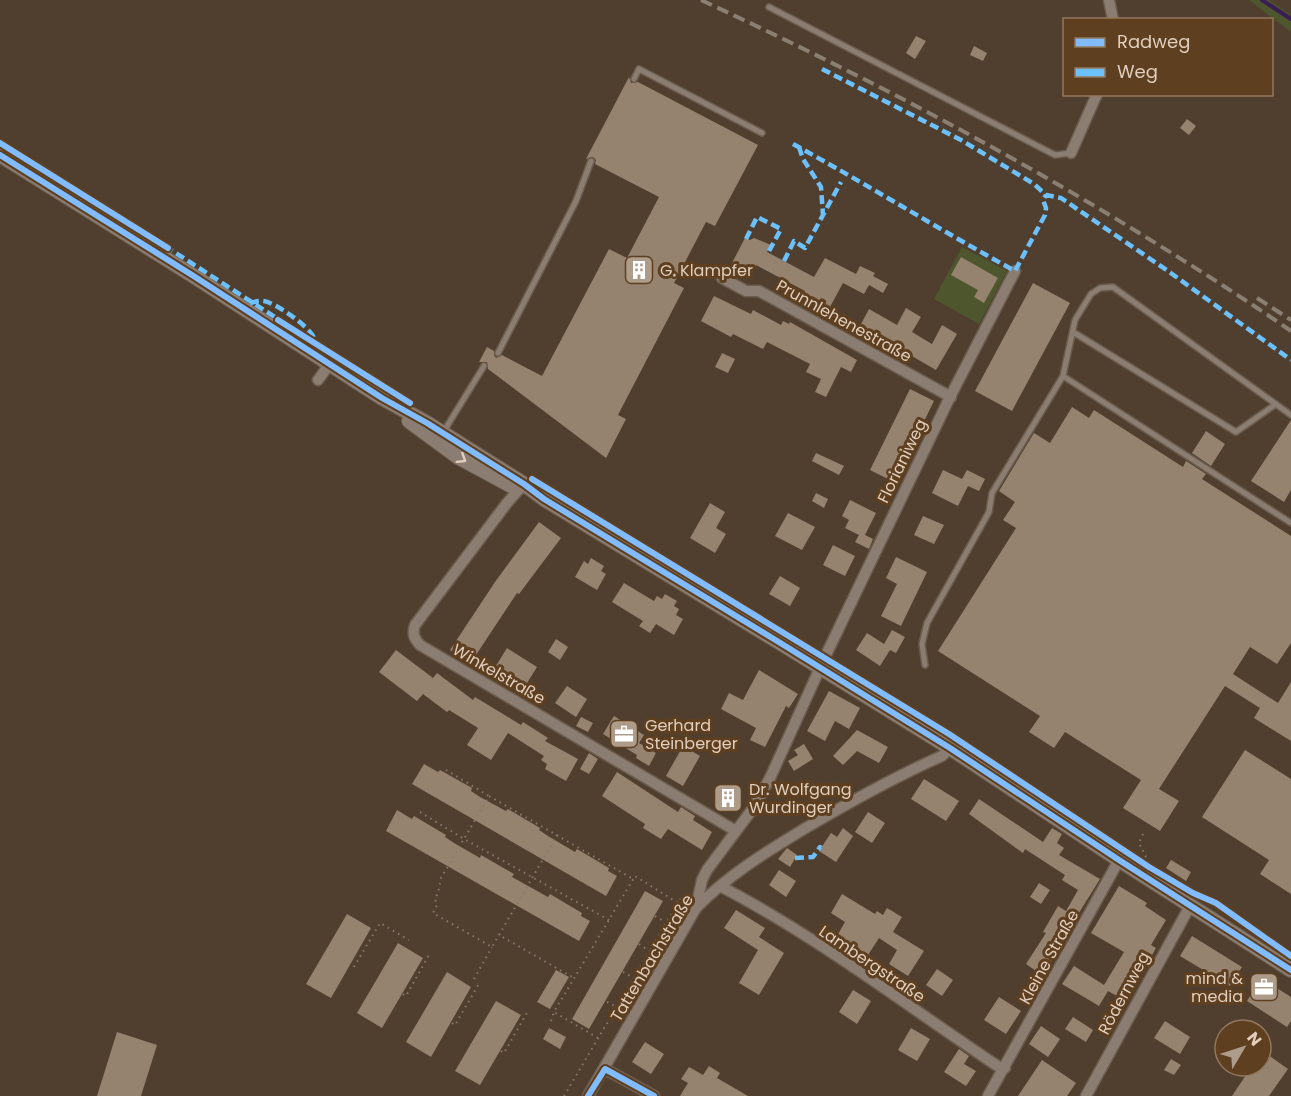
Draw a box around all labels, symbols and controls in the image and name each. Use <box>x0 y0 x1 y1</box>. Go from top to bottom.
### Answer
legend <box>1063 18 1273 96</box>
text: Radweg <box>1117 29 1190 54</box>
text: Weg <box>1117 59 1158 84</box>
building icon: G. Klampfer <box>623 254 655 286</box>
place label: G. Klampfer <box>660 259 753 282</box>
street label: Prunnlehenestraße <box>772 274 916 368</box>
street label: Florianiweg <box>872 415 932 507</box>
one-way arrow <box>455 452 466 463</box>
street label: Winkelstraße <box>448 638 550 710</box>
place label: Gerhard Steinberger <box>645 714 738 755</box>
office icon: Gerhard Steinberger <box>608 718 640 750</box>
place label: Dr. Wolfgang Wurdinger <box>749 778 852 819</box>
building icon: Dr. Wolfgang Wurdinger <box>712 782 744 814</box>
street label: Tattenbachstraße <box>605 890 699 1026</box>
street label: Kleine Straße <box>1014 906 1084 1008</box>
street label: Lambergstraße <box>814 920 930 1008</box>
street label: Rödernweg <box>1093 948 1155 1038</box>
place label: mind & media <box>1185 967 1243 1008</box>
office icon: mind & media <box>1248 971 1280 1003</box>
north arrow <box>1213 1018 1273 1078</box>
text: N <box>1242 1027 1267 1051</box>

